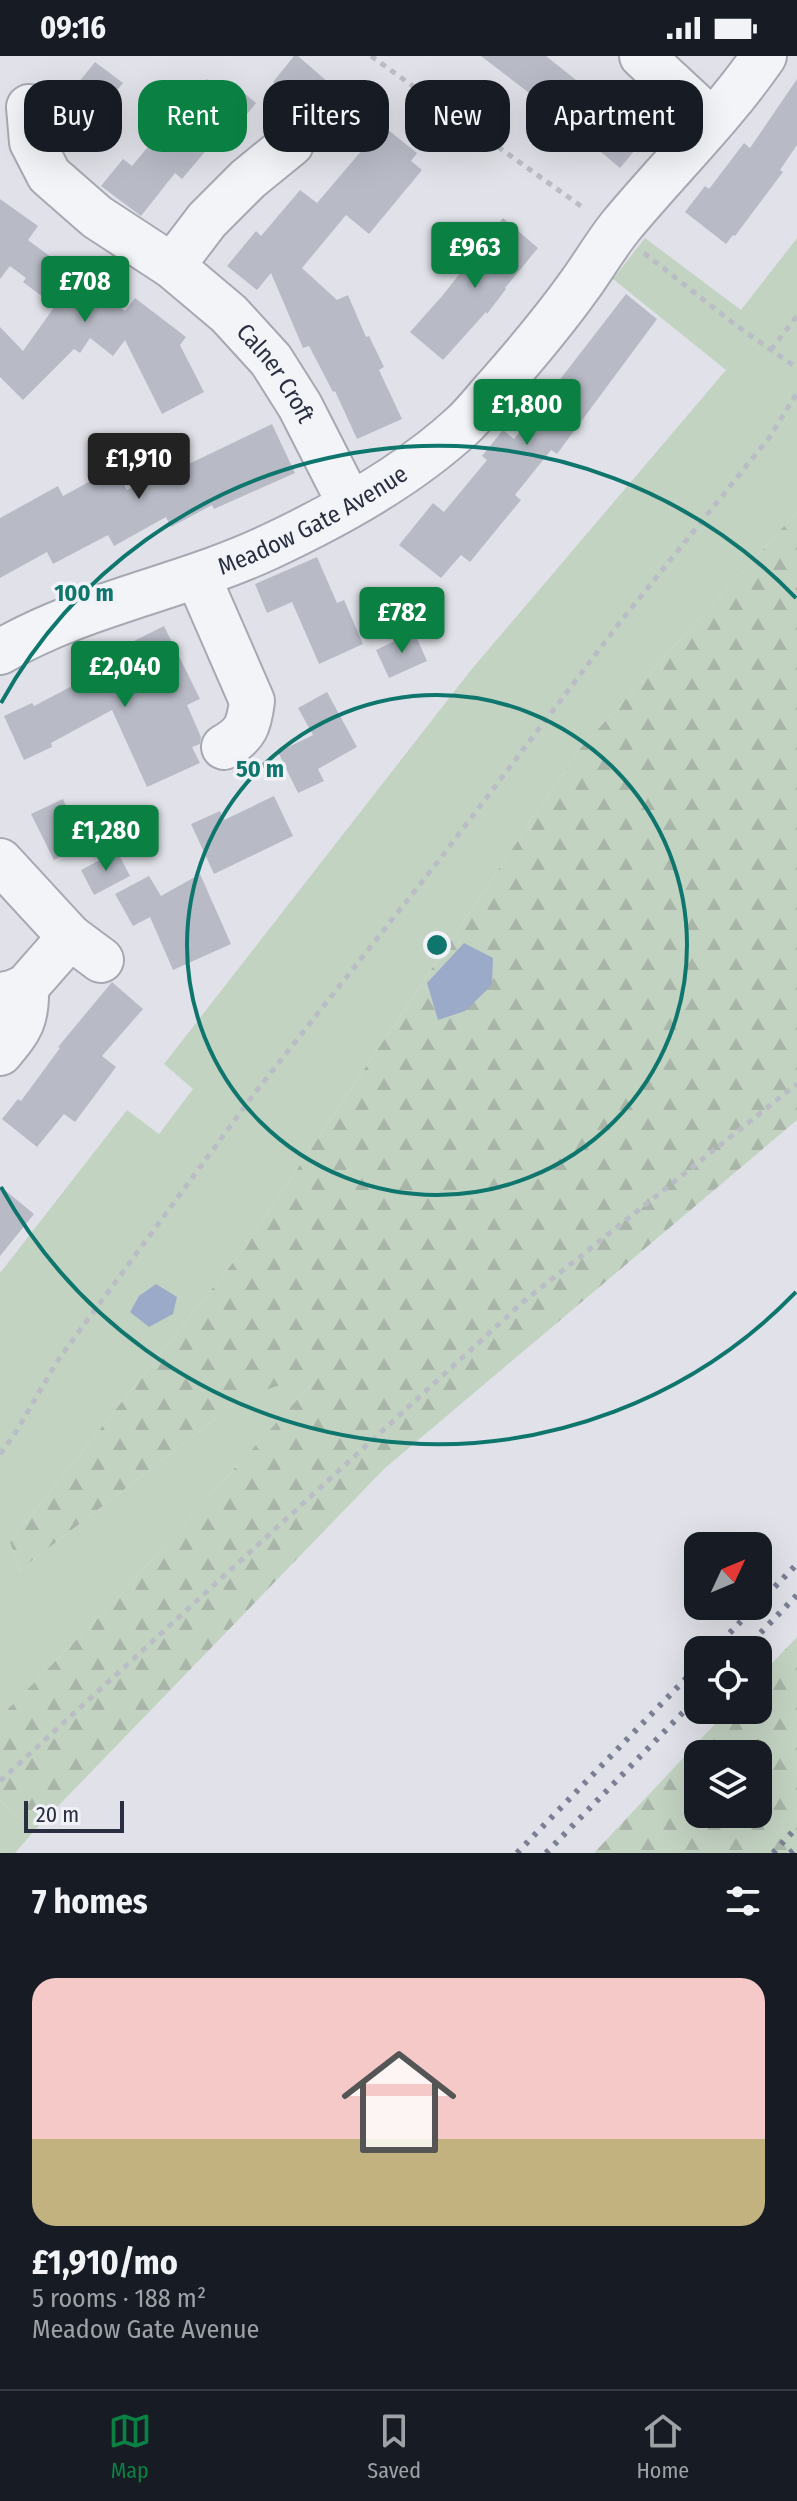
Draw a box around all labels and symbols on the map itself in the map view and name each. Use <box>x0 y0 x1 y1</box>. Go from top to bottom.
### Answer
pin: £963 <box>428 222 522 290</box>
pin: £708 <box>38 256 132 324</box>
street label: Calner Croft <box>231 318 320 428</box>
pin: £1,800 <box>462 379 592 447</box>
pin: £1,910 <box>74 433 204 501</box>
street label: Meadow Gate Avenue <box>214 460 413 581</box>
text: 100 m <box>54 579 114 607</box>
pin: £782 <box>355 587 449 655</box>
pin: £2,040 <box>60 641 190 709</box>
text: 50 m <box>236 755 284 783</box>
pin: £1,280 <box>41 805 171 873</box>
centre of rings <box>423 931 451 959</box>
north arrow <box>684 1532 772 1620</box>
scale bar <box>24 1797 124 1833</box>

